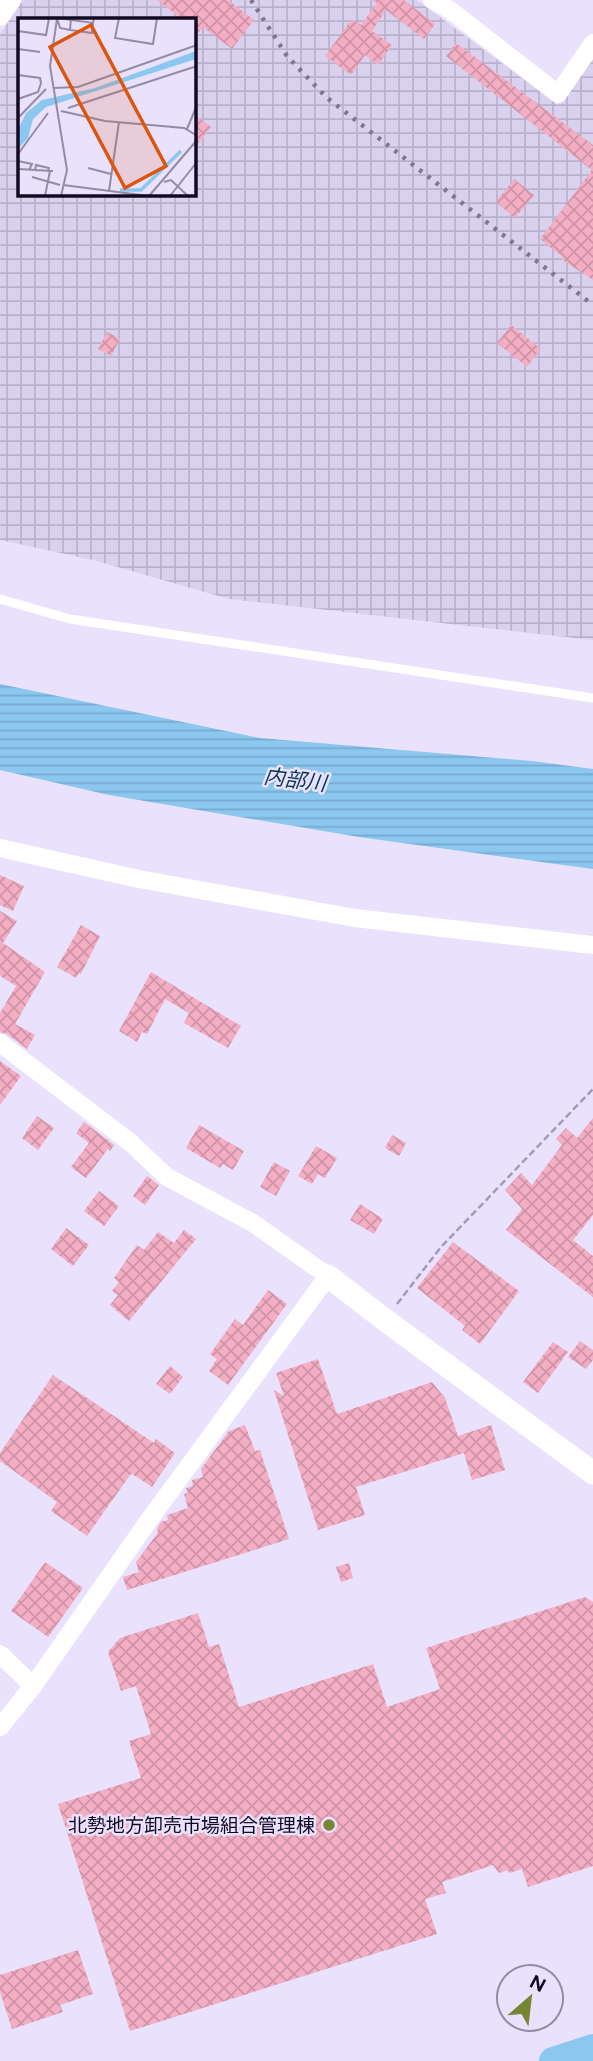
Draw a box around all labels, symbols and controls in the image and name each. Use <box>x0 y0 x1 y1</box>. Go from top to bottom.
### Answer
inset map <box>18 18 196 196</box>
water label: 内部川 <box>262 763 330 796</box>
place label: 北勢地方卸売市場組合管理棟 <box>68 1814 315 1837</box>
marker: 北勢地方卸売市場組合管理棟 <box>321 1817 337 1833</box>
north arrow <box>495 1963 565 2033</box>
text: N <box>526 1970 550 1997</box>

